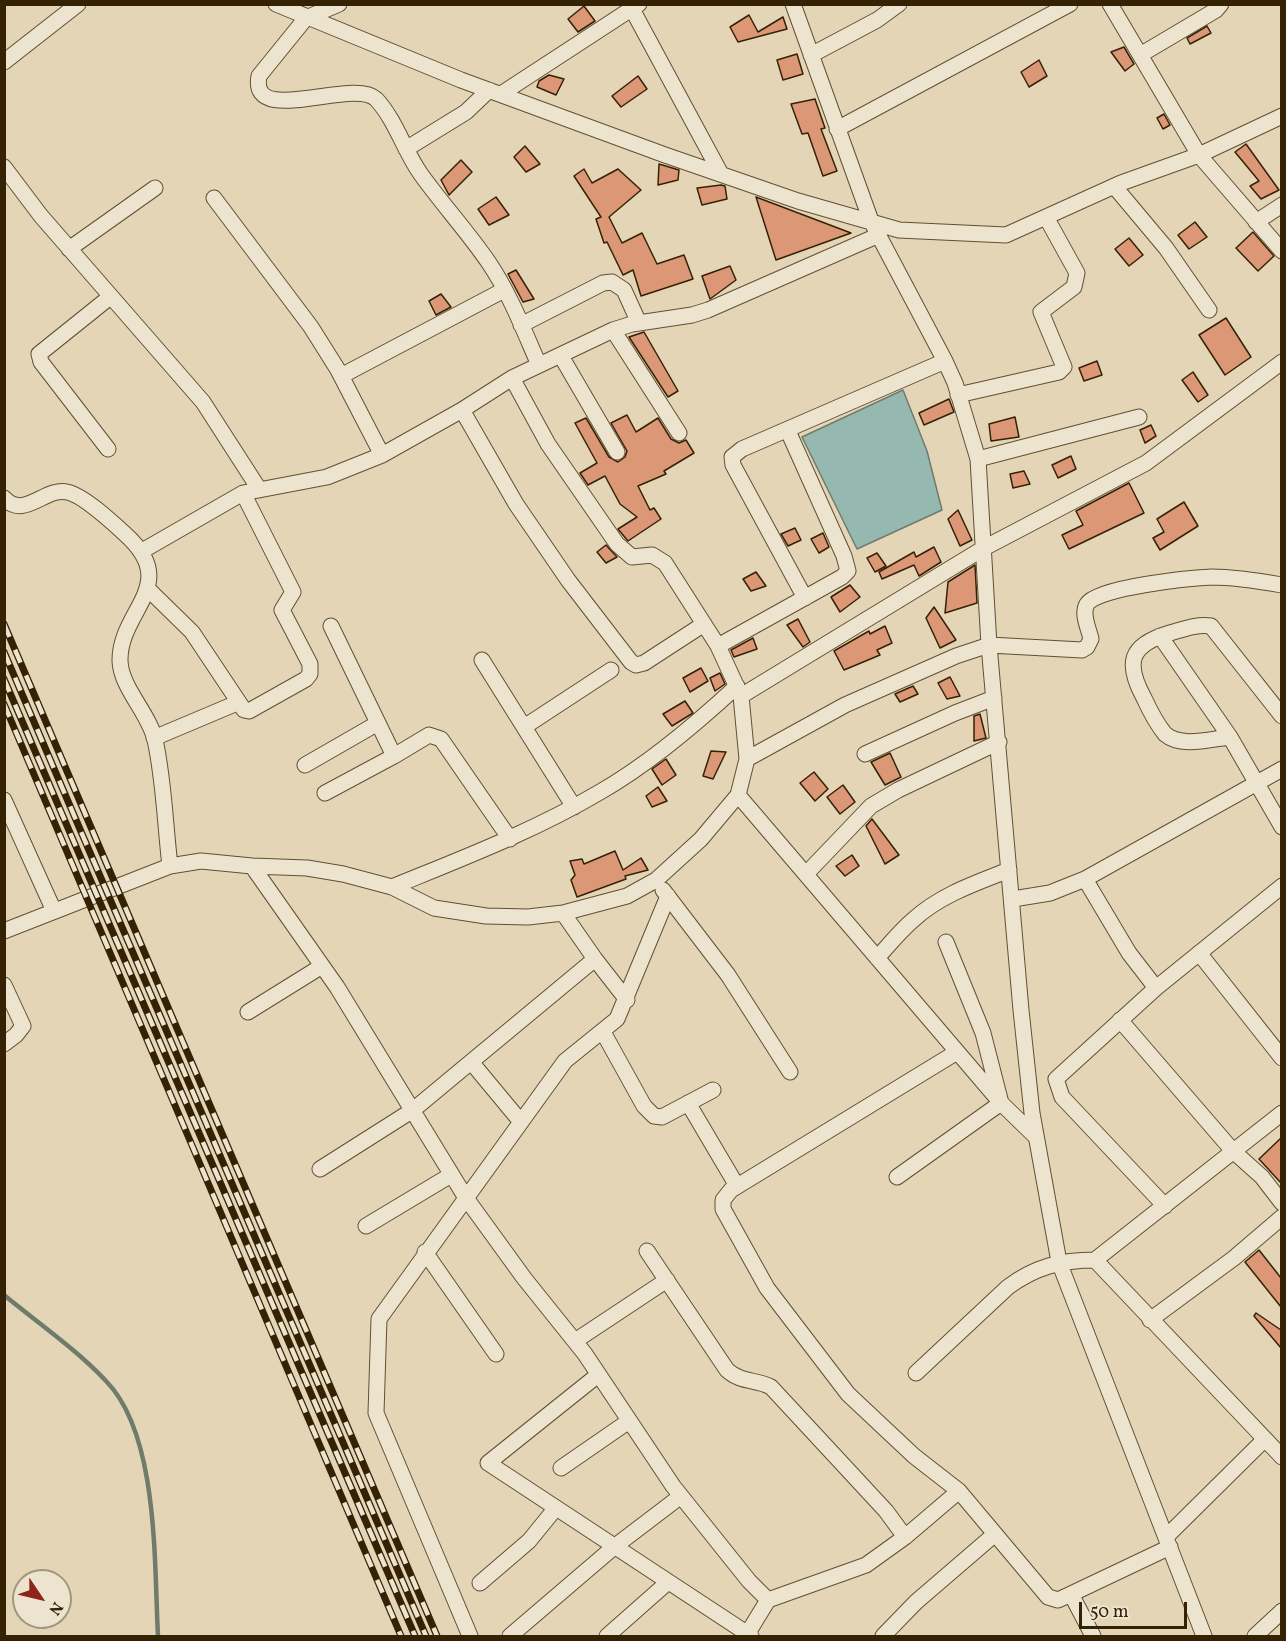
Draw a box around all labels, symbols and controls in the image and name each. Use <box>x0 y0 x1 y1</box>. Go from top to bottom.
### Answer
north arrow <box>12 1569 72 1629</box>
scale bar <box>1082 1590 1190 1628</box>
text: N <box>43 1597 67 1619</box>
text: 50 m <box>1090 1600 1129 1625</box>

